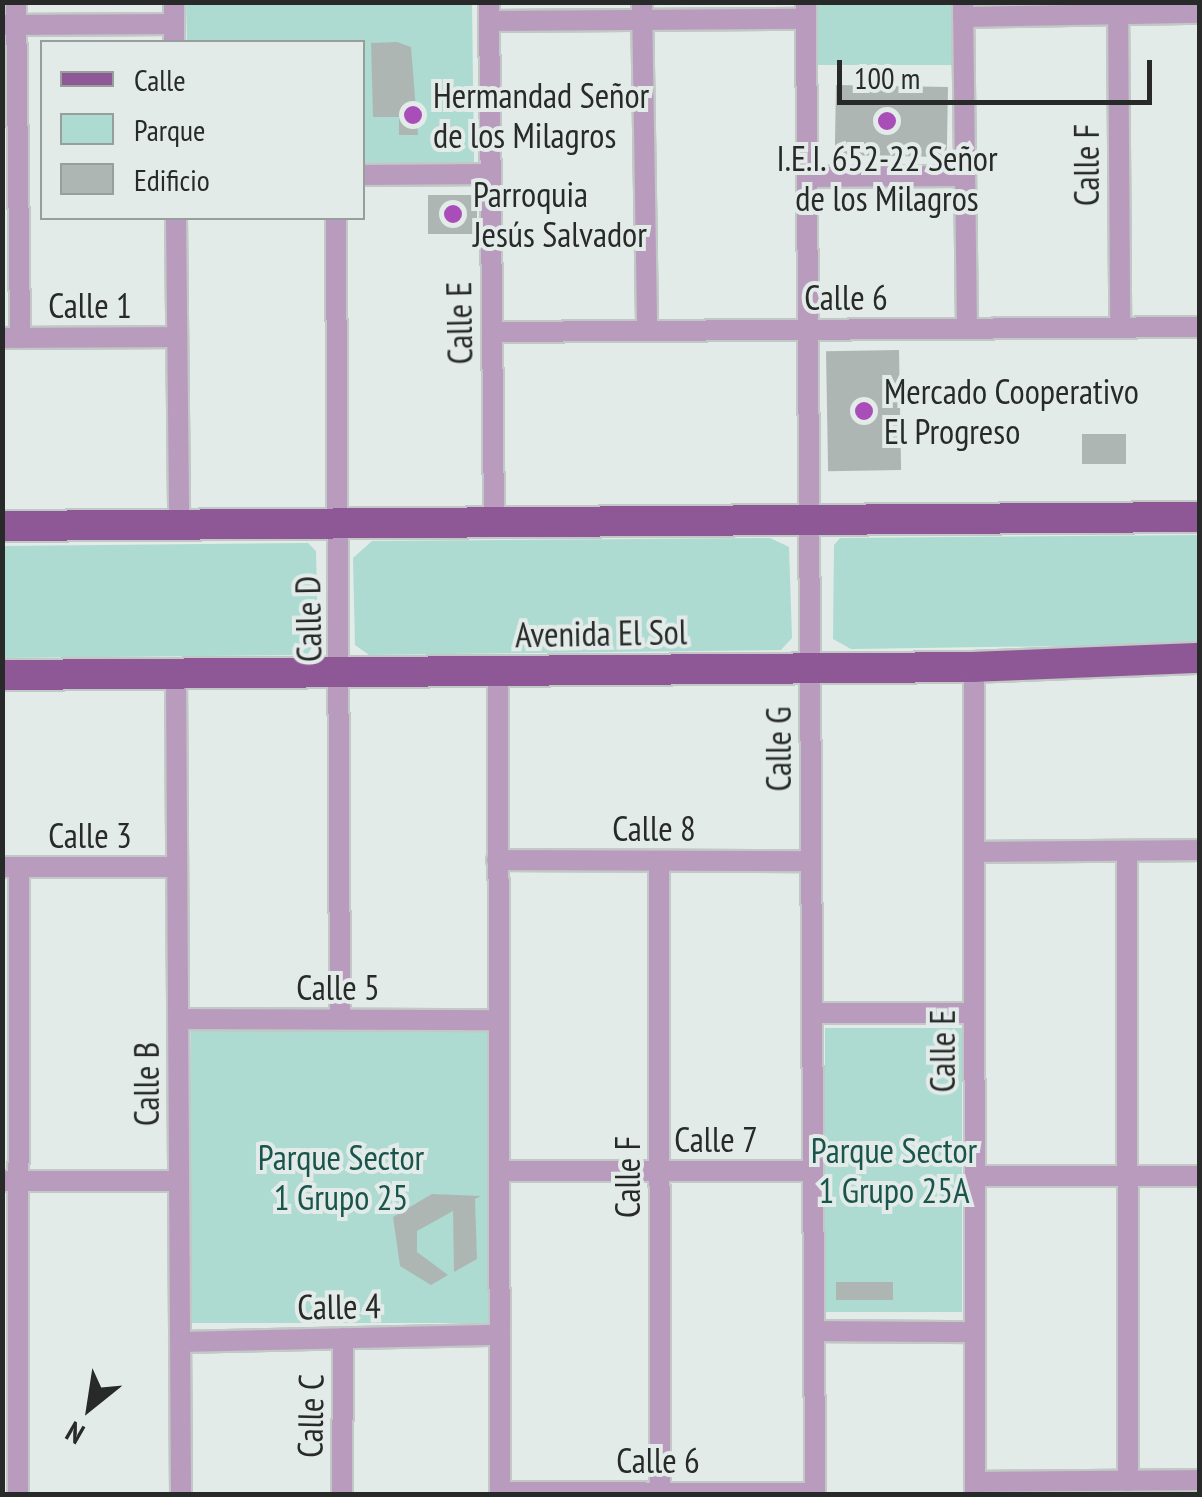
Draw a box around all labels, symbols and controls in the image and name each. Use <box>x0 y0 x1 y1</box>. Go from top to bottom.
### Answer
legend <box>40 40 365 220</box>
scale bar <box>842 40 1157 102</box>
text: 100 m <box>854 58 920 97</box>
text: Calle <box>134 60 186 99</box>
place label: Hermandad Señor de los Milagros <box>433 74 649 156</box>
marker: Hermandad Señor de los Milagros <box>402 104 424 126</box>
text: Parque <box>134 110 205 149</box>
marker: I.E.I. 652-22 Señor de los Milagros <box>876 110 898 132</box>
street label: Calle F <box>1065 124 1107 206</box>
place label: I.E.I. 652-22 Señor de los Milagros <box>775 137 999 219</box>
text: Edificio <box>134 160 210 199</box>
place label: Parroquia Jesús Salvador <box>473 173 647 255</box>
marker: Parroquia Jesús Salvador <box>442 203 464 225</box>
street label: Calle 6 <box>804 276 888 318</box>
street label: Calle E <box>437 281 481 365</box>
street label: Calle 1 <box>48 284 132 326</box>
place label: Mercado Cooperativo El Progreso <box>884 370 1139 452</box>
marker: Mercado Cooperativo El Progreso <box>853 400 875 422</box>
street label: Calle D <box>286 576 330 662</box>
street label: Avenida El Sol <box>515 611 687 655</box>
street label: Calle G <box>757 707 799 791</box>
street label: Calle 8 <box>612 807 696 849</box>
street label: Calle 3 <box>48 814 132 856</box>
street label: Calle 5 <box>296 966 380 1008</box>
street label: Calle E <box>921 1010 963 1092</box>
street label: Calle B <box>125 1042 167 1126</box>
street label: Calle 7 <box>674 1118 758 1160</box>
park label: Parque Sector 1 Grupo 25A <box>811 1129 977 1211</box>
park label: Parque Sector 1 Grupo 25 <box>258 1136 424 1218</box>
street label: Calle F <box>606 1136 648 1218</box>
street label: Calle 4 <box>297 1284 381 1328</box>
north arrow <box>40 1357 140 1457</box>
street label: Calle C <box>288 1374 332 1458</box>
text: N <box>59 1414 91 1453</box>
street label: Calle 6 <box>616 1439 700 1481</box>

